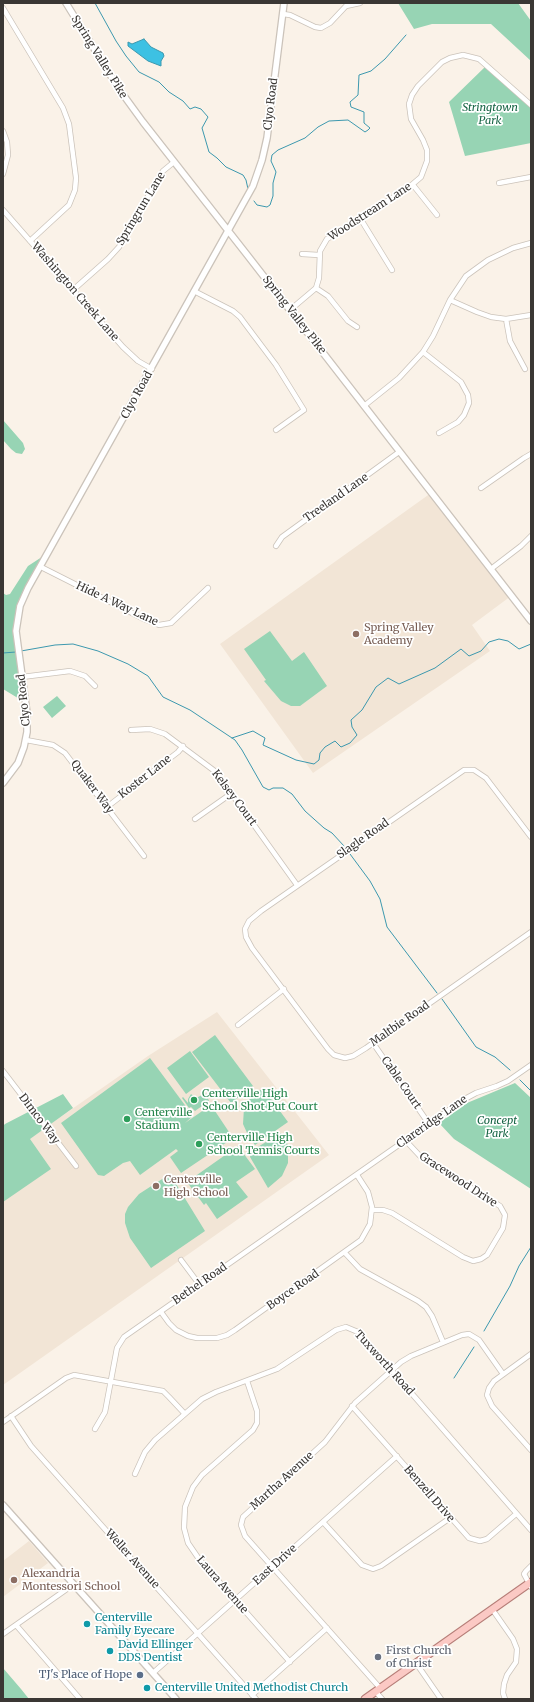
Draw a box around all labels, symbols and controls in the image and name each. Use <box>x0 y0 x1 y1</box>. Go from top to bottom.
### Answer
street label: Spring Valley Pike <box>68 13 130 101</box>
street label: Clyo Road <box>261 77 281 131</box>
park label: Stringtown Park <box>462 101 518 127</box>
street label: Springrun Lane <box>114 170 168 248</box>
street label: Woodstream Lane <box>326 180 414 244</box>
street label: Washington Creek Lane <box>29 240 121 344</box>
street label: Spring Valley Pike <box>259 273 329 357</box>
street label: Clyo Road <box>119 369 155 421</box>
street label: Treeland Lane <box>301 471 371 525</box>
street label: Hide A Way Lane <box>74 579 160 629</box>
place label: Spring Valley Academy <box>364 621 434 647</box>
marker: Spring Valley Academy <box>351 629 361 639</box>
street label: Clyo Road <box>15 673 33 727</box>
street label: Koster Lane <box>116 752 174 802</box>
street label: Quaker Way <box>68 758 116 816</box>
street label: Kelsey Court <box>209 767 259 829</box>
street label: Slagle Road <box>334 816 392 862</box>
street label: Maltbie Road <box>368 999 432 1049</box>
street label: Cable Court <box>378 1054 424 1112</box>
place label: Centerville High School Shot Put Court <box>202 1087 318 1113</box>
street label: Dimco Way <box>16 1091 62 1147</box>
street label: Clareridge Lane <box>394 1093 470 1151</box>
marker: Centerville High School Shot Put Court <box>189 1095 199 1105</box>
place label: Centerville Stadium <box>135 1106 192 1132</box>
marker: Centerville Stadium <box>122 1114 132 1124</box>
park label: Concept Park <box>477 1114 517 1140</box>
place label: Centerville High School Tennis Courts <box>207 1131 320 1157</box>
marker: Centerville High School Tennis Courts <box>194 1139 204 1149</box>
street label: Gracewood Drive <box>417 1150 499 1210</box>
place label: Centerville High School <box>164 1173 228 1199</box>
marker: Centerville High School <box>151 1181 161 1191</box>
street label: Bethel Road <box>170 1260 230 1308</box>
street label: Boyce Road <box>264 1267 322 1313</box>
street label: Tuxworth Road <box>351 1328 417 1398</box>
street label: Martha Avenue <box>248 1449 316 1513</box>
street label: Benzell Drive <box>401 1463 457 1525</box>
street label: Weller Avenue <box>102 1527 162 1591</box>
street label: East Drive <box>250 1542 300 1588</box>
street label: Laura Avenue <box>194 1554 250 1616</box>
place label: Alexandria Montessori School <box>22 1567 120 1593</box>
marker: Alexandria Montessori School <box>9 1575 19 1585</box>
place label: Centerville Family Eyecare <box>95 1611 175 1637</box>
marker: Centerville Family Eyecare <box>82 1619 92 1629</box>
place label: David Ellinger DDS Dentist <box>118 1638 193 1664</box>
place label: First Church of Christ <box>386 1644 452 1670</box>
marker: David Ellinger DDS Dentist <box>105 1646 115 1656</box>
marker: First Church of Christ <box>373 1652 383 1662</box>
place label: TJ's Place of Hope <box>39 1668 132 1682</box>
marker: TJ's Place of Hope <box>135 1670 145 1680</box>
place label: Centerville United Methodist Church <box>155 1681 348 1695</box>
marker: Centerville United Methodist Church <box>142 1683 152 1693</box>

